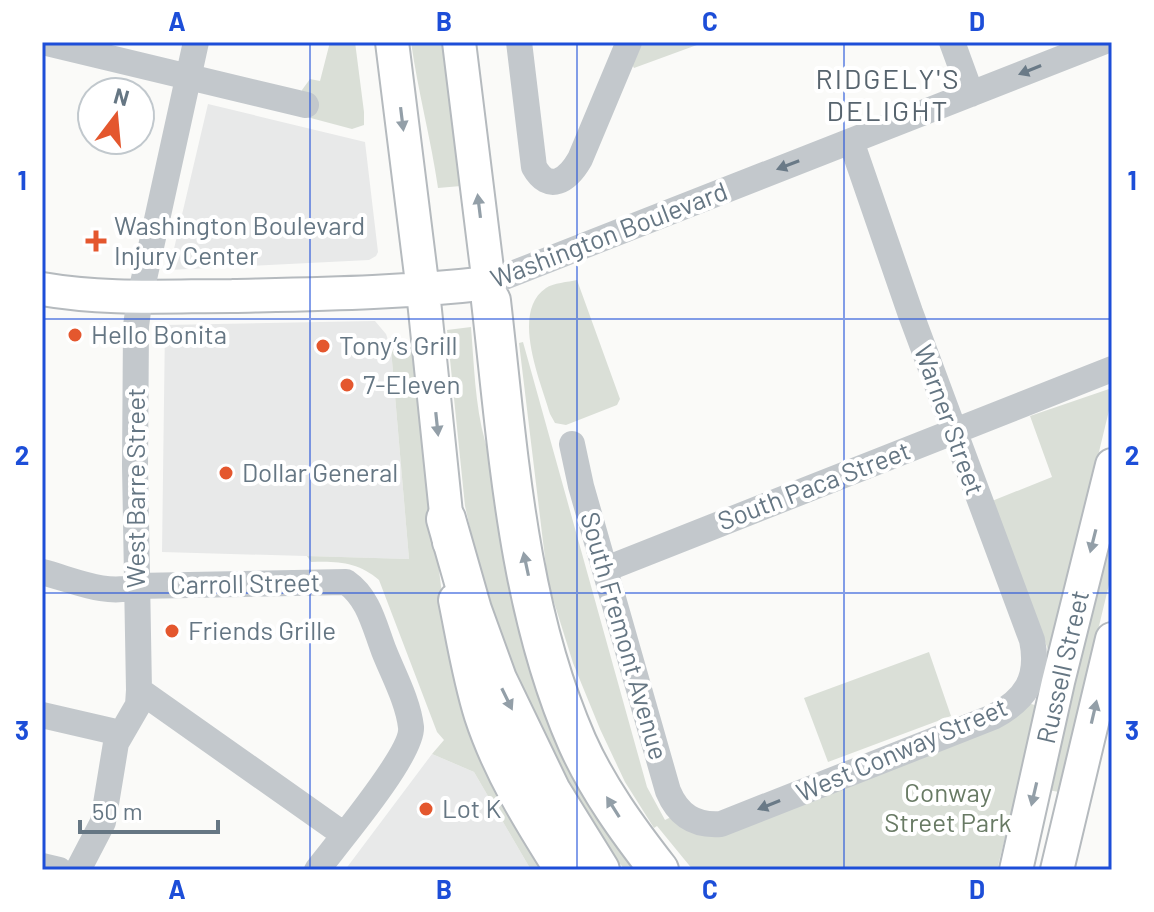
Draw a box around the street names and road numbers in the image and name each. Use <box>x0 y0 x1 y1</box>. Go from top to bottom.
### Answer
street label: Washington Boulevard <box>486 174 731 293</box>
street label: Warner Street <box>909 340 992 499</box>
street label: West Barre Street <box>119 388 150 588</box>
street label: South Paca Street <box>713 434 914 536</box>
street label: South Fremont Avenue <box>575 508 676 763</box>
street label: Carroll Street <box>170 566 320 599</box>
street label: Russell Street <box>1029 587 1094 746</box>
street label: West Conway Street <box>791 690 1011 807</box>

